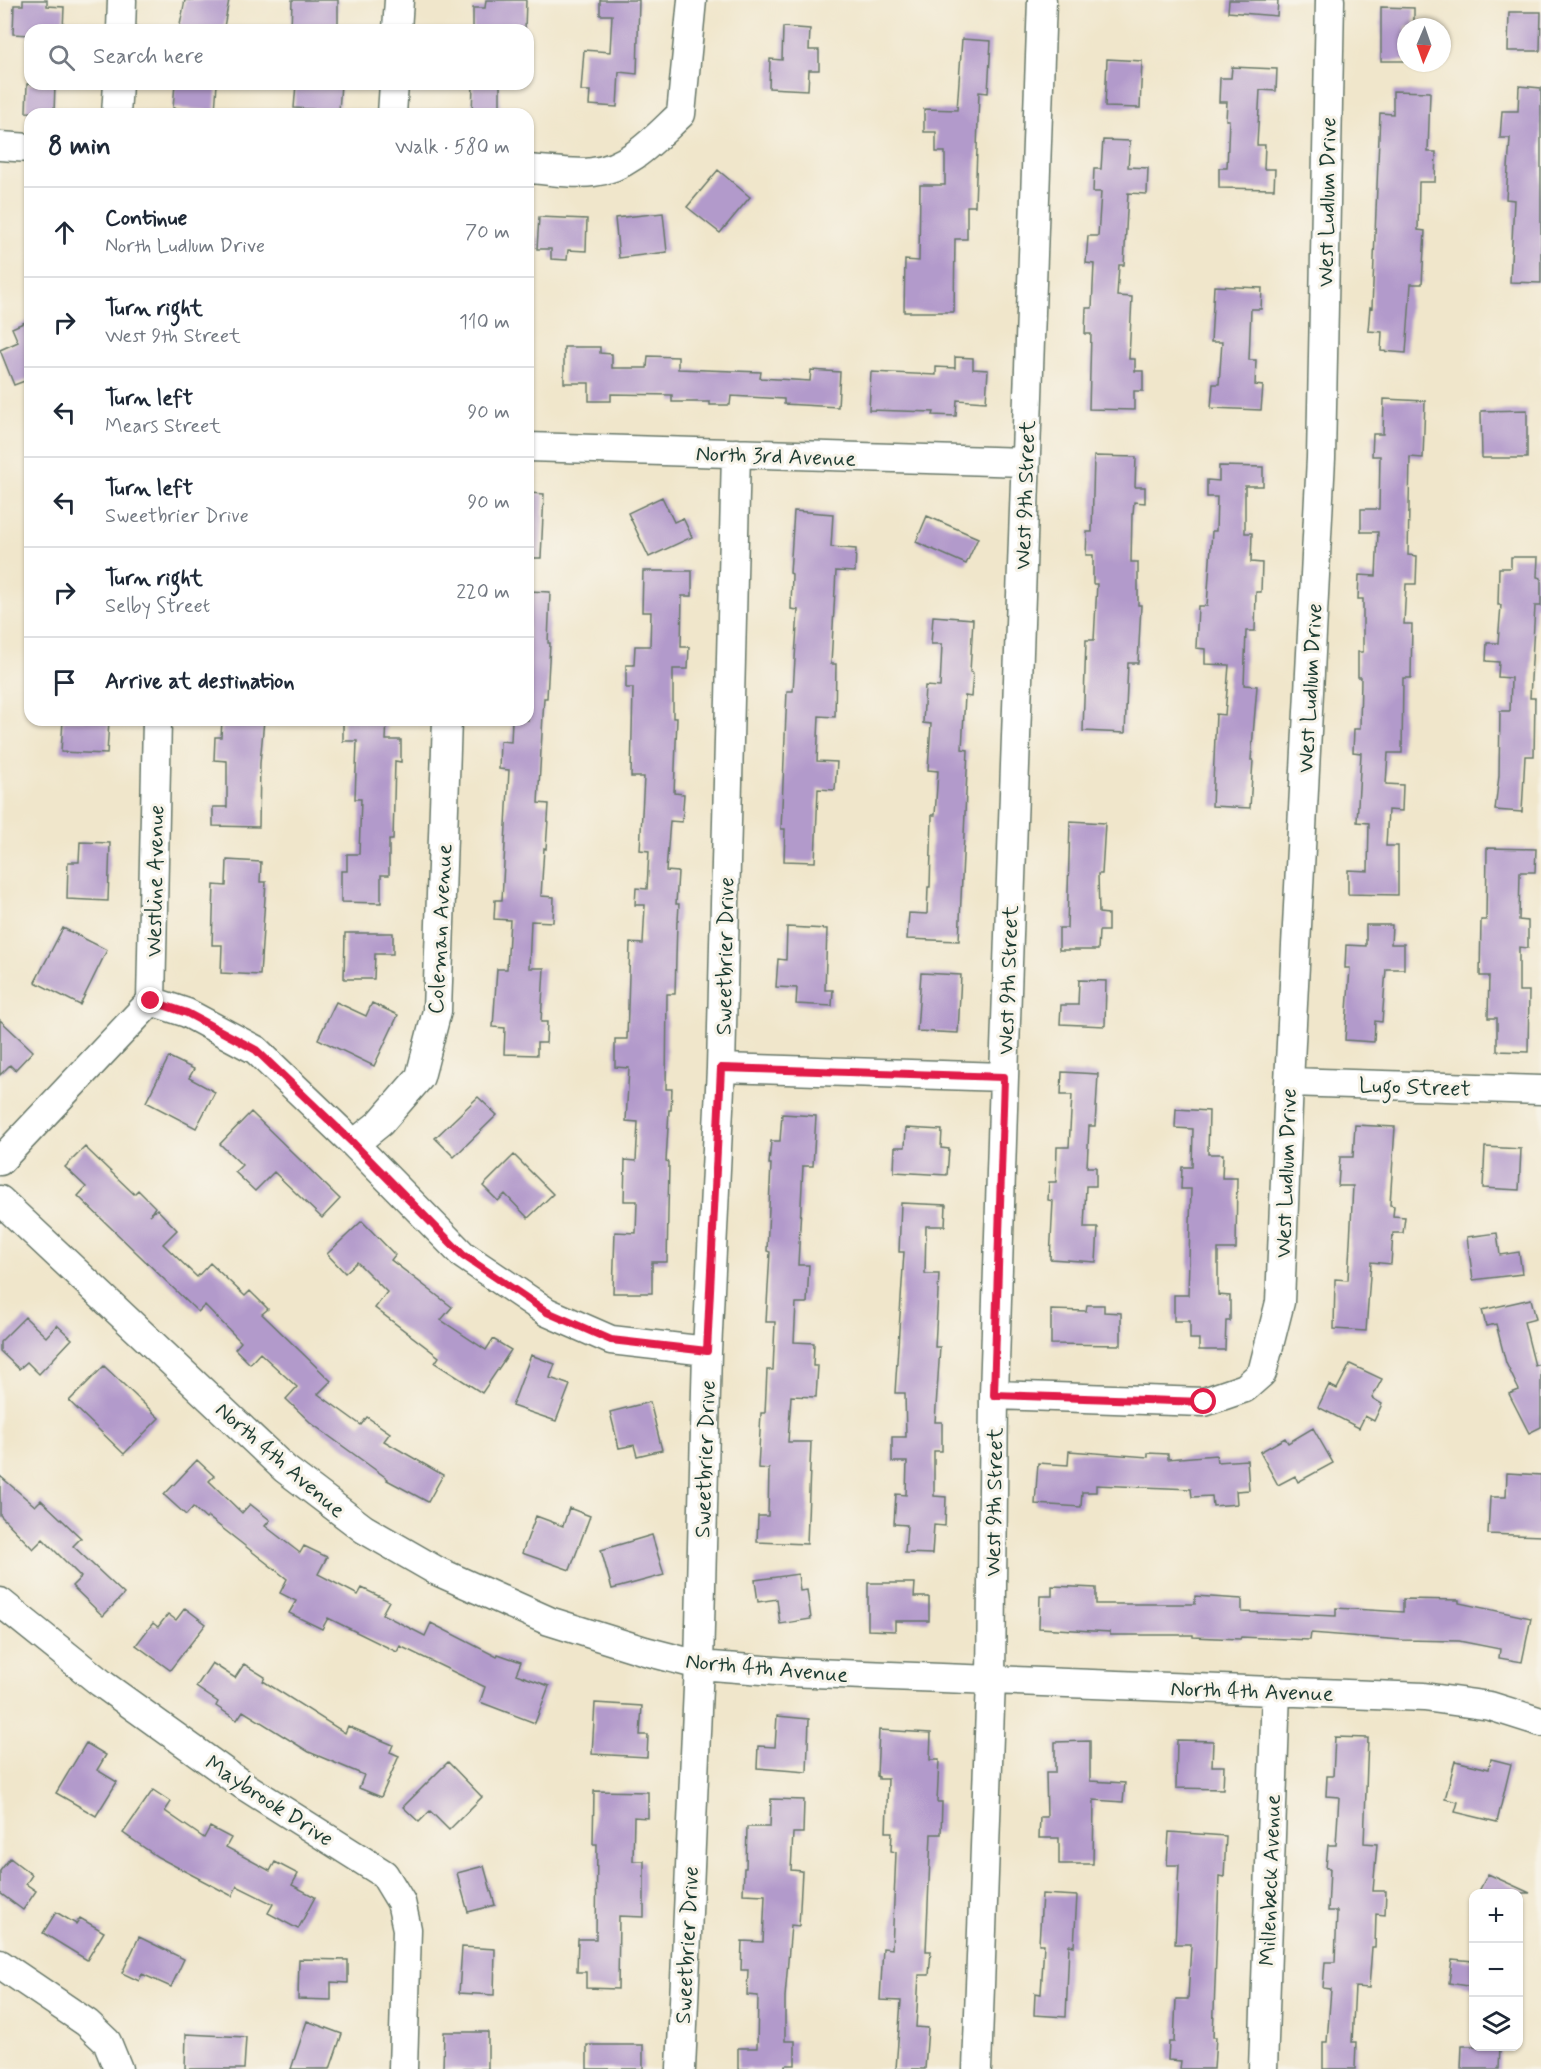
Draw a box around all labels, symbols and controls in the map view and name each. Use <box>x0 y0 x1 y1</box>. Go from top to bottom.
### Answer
north arrow <box>1397 18 1451 72</box>
search box <box>24 24 534 90</box>
icon: search <box>45 41 78 74</box>
text: Search here <box>93 43 204 71</box>
street label: West Ludlum Drive <box>1313 117 1343 287</box>
text: 8 min <box>48 130 111 164</box>
text: Walk · 580 m <box>395 134 510 161</box>
text: Continue <box>105 205 187 233</box>
icon: ahead <box>48 216 81 249</box>
text: 70 m <box>465 219 510 246</box>
text: North Ludlum Drive <box>105 233 265 260</box>
text: Turn right <box>105 295 203 323</box>
icon: right <box>48 306 81 339</box>
text: 110 m <box>459 309 510 336</box>
text: West 9th Street <box>105 323 241 350</box>
text: Turn left <box>105 385 193 413</box>
icon: left <box>48 396 81 429</box>
text: 90 m <box>467 399 510 426</box>
text: Mears Street <box>105 413 221 440</box>
street label: West 9th Street <box>1009 420 1043 570</box>
street label: North 3rd Avenue <box>695 440 857 474</box>
text: Turn left <box>105 475 193 503</box>
icon: left <box>48 486 81 519</box>
text: 90 m <box>467 489 510 516</box>
text: Sweetbrier Drive <box>105 503 249 530</box>
text: Turn right <box>105 565 203 593</box>
icon: right <box>48 576 81 609</box>
text: 220 m <box>456 579 510 606</box>
text: Selby Street <box>105 593 210 620</box>
street label: West Ludlum Drive <box>1293 602 1329 774</box>
icon: arrive <box>48 666 81 699</box>
text: Arrive at destination <box>105 668 295 696</box>
street label: Westline Avenue <box>141 805 171 957</box>
street label: Coleman Avenue <box>423 843 459 1015</box>
street label: Sweetbrier Drive <box>711 877 741 1035</box>
street label: West 9th Street <box>992 905 1026 1055</box>
route end <box>137 987 163 1013</box>
street label: Lugo Street <box>1358 1072 1471 1107</box>
street label: West Ludlum Drive <box>1270 1088 1304 1259</box>
street label: Sweetbrier Drive <box>689 1380 723 1539</box>
route start <box>1190 1388 1216 1414</box>
street label: North 4th Avenue <box>209 1396 351 1525</box>
street label: West 9th Street <box>980 1427 1010 1577</box>
street label: North 4th Avenue <box>684 1648 850 1690</box>
street label: North 4th Avenue <box>1170 1675 1334 1709</box>
street label: Maybrook Drive <box>200 1750 338 1854</box>
street label: Millenbeck Avenue <box>1254 1794 1288 1966</box>
street label: Sweetbrier Drive <box>670 1865 706 2025</box>
map controls <box>1469 1889 1523 2051</box>
button: + <box>1469 1889 1523 1943</box>
button: − <box>1469 1943 1523 1997</box>
button: layers <box>1469 1997 1523 2051</box>

